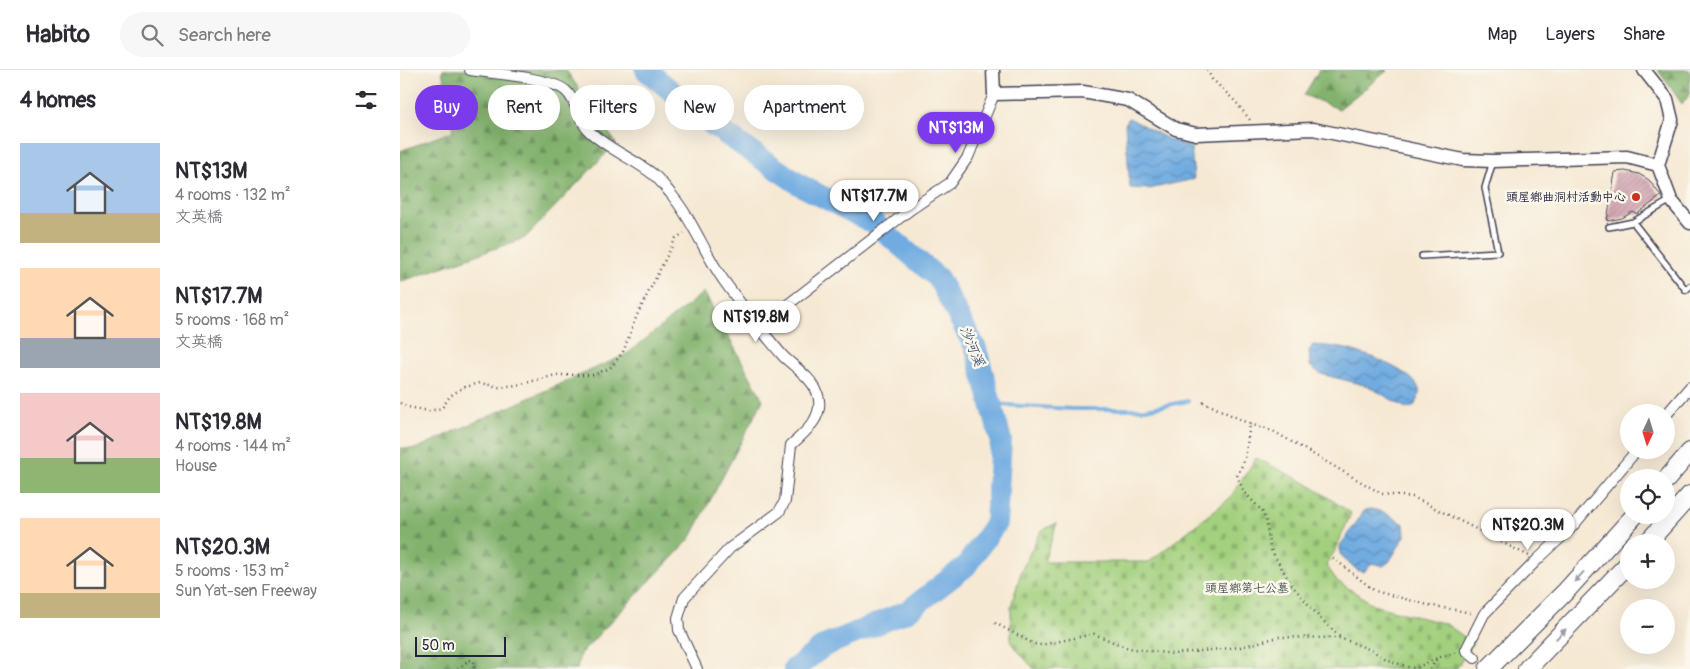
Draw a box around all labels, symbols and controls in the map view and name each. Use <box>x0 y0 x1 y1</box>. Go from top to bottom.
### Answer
search box <box>120 12 470 57</box>
text: Habito <box>25 20 90 49</box>
icon: search <box>138 21 166 49</box>
text: Search here <box>178 23 271 47</box>
text: Map <box>1488 23 1517 46</box>
text: Layers <box>1545 23 1595 46</box>
text: Share <box>1623 23 1665 46</box>
chip: Buy <box>415 85 478 130</box>
chip: Rent <box>488 85 560 130</box>
chip: Filters <box>570 85 655 130</box>
chip: New <box>665 85 734 130</box>
chip: Apartment <box>744 85 864 130</box>
icon: filters <box>352 86 380 114</box>
text: 4 homes <box>20 87 96 114</box>
pin: NT$13M <box>915 112 997 154</box>
text: NT$13M <box>928 118 984 138</box>
text: NT$13M <box>175 158 247 185</box>
icon: home <box>60 163 120 223</box>
pin: NT$17.7M <box>822 180 926 222</box>
text: 4 rooms · 132 m² <box>175 185 290 205</box>
text: NT$17.7M <box>841 186 907 206</box>
place label: 頭屋鄉曲洞村活動中心 <box>1506 190 1626 205</box>
marker: 頭屋鄉曲洞村活動中心 <box>1630 191 1642 203</box>
text: 文英橋 <box>175 207 223 227</box>
text: NT$17.7M <box>175 283 262 310</box>
icon: home <box>60 288 120 348</box>
pin: NT$19.8M <box>704 300 808 343</box>
text: NT$19.8M <box>723 307 789 327</box>
text: 5 rooms · 168 m² <box>175 310 289 330</box>
water label: 沙河溪 <box>956 323 988 370</box>
text: 文英橋 <box>175 332 223 352</box>
north arrow <box>1620 404 1675 459</box>
map controls <box>1620 404 1675 654</box>
text: NT$19.8M <box>175 409 262 436</box>
icon: home <box>60 413 120 473</box>
text: 4 rooms · 144 m² <box>175 436 291 456</box>
text: House <box>175 456 217 476</box>
button: locate <box>1620 469 1675 524</box>
pin: NT$20.3M <box>1476 508 1580 551</box>
text: NT$20.3M <box>1492 515 1564 535</box>
text: NT$20.3M <box>175 534 270 561</box>
button: + <box>1620 534 1675 589</box>
icon: home <box>60 538 120 598</box>
text: 5 rooms · 153 m² <box>175 561 290 581</box>
one-way arrow <box>1573 571 1585 583</box>
text: Sun Yat-sen Freeway <box>175 581 317 601</box>
park label: 頭屋鄉第七公墓 <box>1205 581 1289 596</box>
button: − <box>1620 599 1675 654</box>
one-way arrow <box>1555 629 1567 641</box>
scale bar <box>415 634 506 657</box>
text: 50 m <box>422 637 455 654</box>

